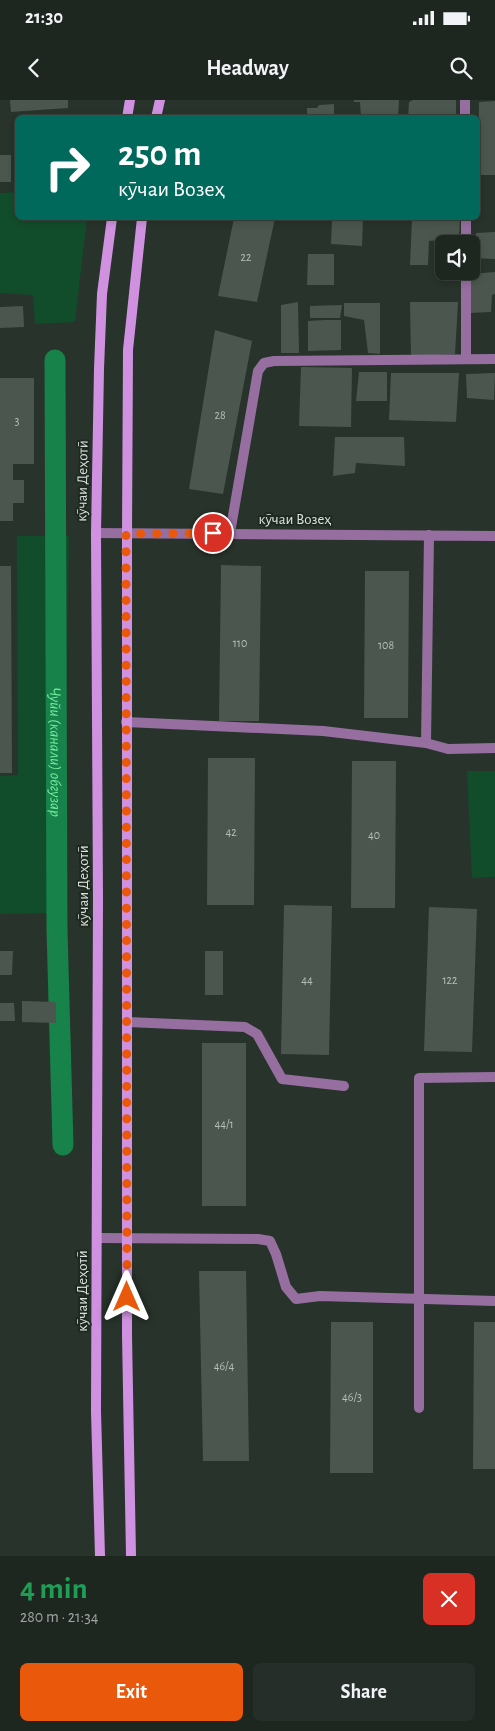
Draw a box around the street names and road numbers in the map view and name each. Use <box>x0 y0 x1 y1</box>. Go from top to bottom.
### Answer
street label: кӯчаи Деҳотӣ <box>74 440 91 522</box>
street label: кӯчаи Возеҳ <box>259 512 331 527</box>
street label: кӯчаи Деҳотӣ <box>76 845 91 927</box>
street label: кӯчаи Деҳотӣ <box>75 1250 90 1332</box>

